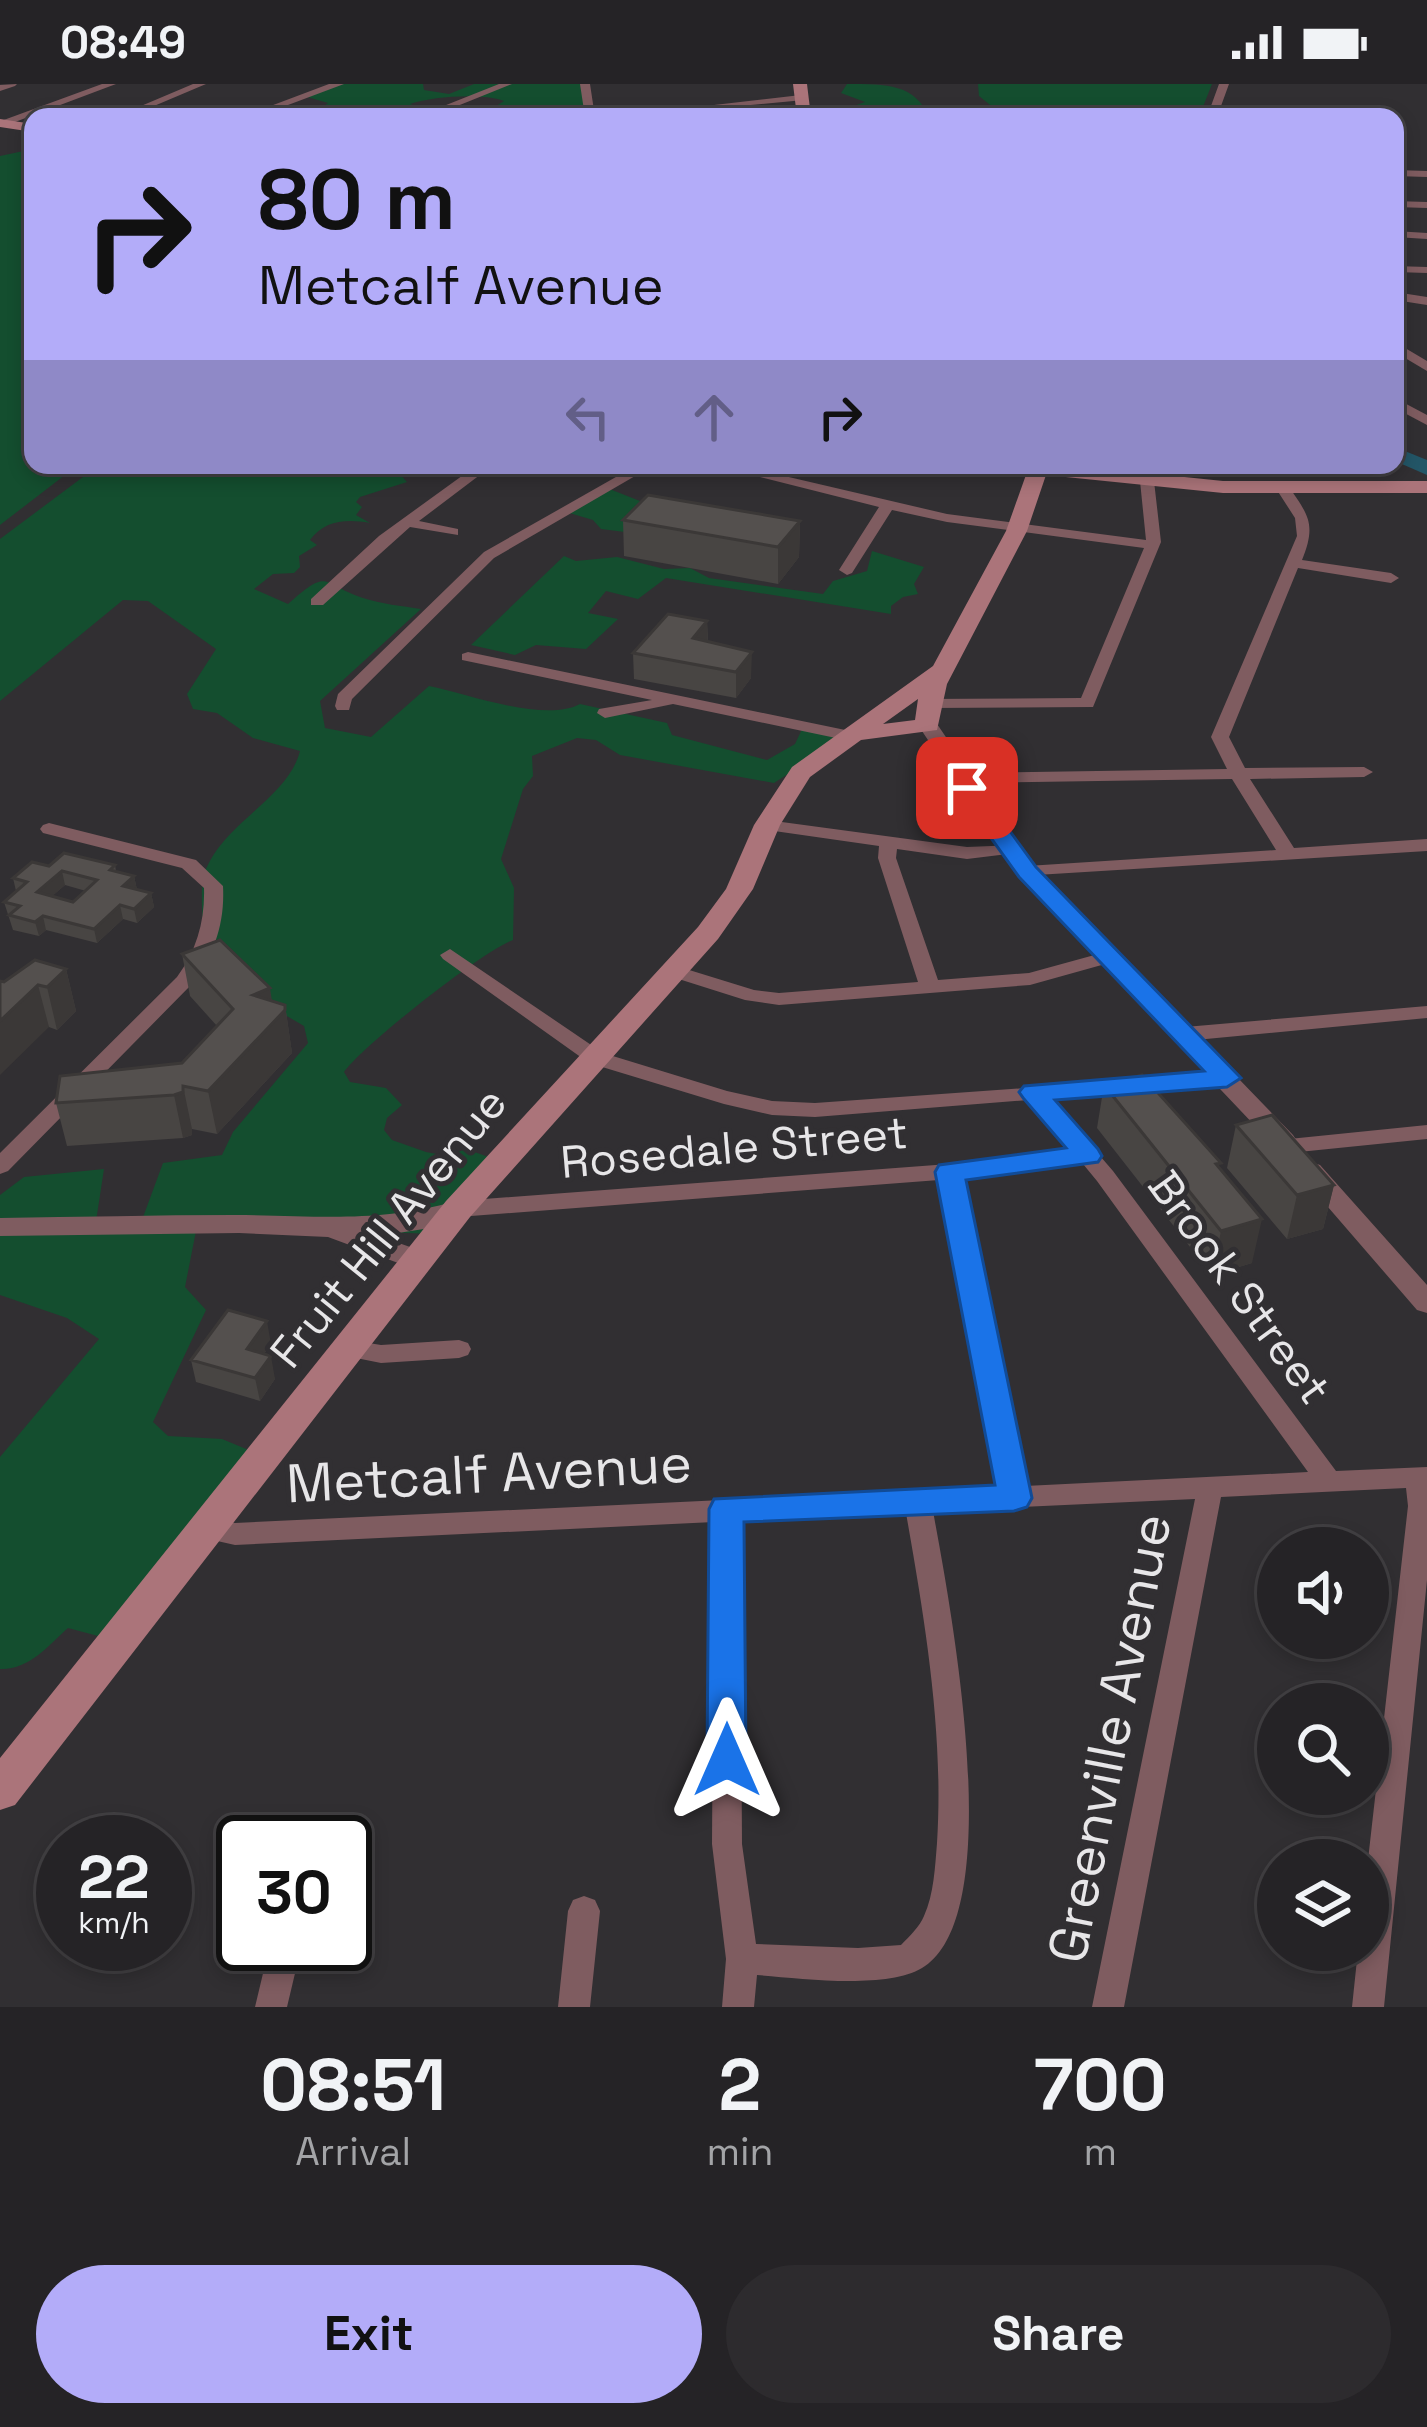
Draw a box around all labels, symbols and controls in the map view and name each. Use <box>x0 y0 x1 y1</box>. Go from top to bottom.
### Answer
text: 08:49 <box>60 14 186 71</box>
text: 80 m <box>258 146 456 254</box>
icon: right <box>60 156 216 312</box>
text: Metcalf Avenue <box>258 251 664 320</box>
icon: left <box>555 384 621 450</box>
icon: ahead <box>681 384 747 450</box>
icon: right <box>807 384 873 450</box>
pin <box>916 737 1018 839</box>
icon: arrive <box>934 755 1000 821</box>
street label: Fruit Hill Avenue <box>258 1075 519 1379</box>
street label: Rosedale Street <box>558 1104 910 1191</box>
street label: Brook Street <box>1136 1159 1343 1415</box>
street label: Metcalf Avenue <box>285 1428 693 1519</box>
street label: Greenville Avenue <box>1032 1508 1187 1968</box>
map controls <box>1257 1527 1389 1971</box>
button: sound <box>1257 1527 1389 1659</box>
button: search <box>1257 1683 1389 1815</box>
position arrow <box>664 1697 790 1823</box>
speed limit sign: 30 <box>216 1815 372 1971</box>
text: 22 <box>78 1839 150 1916</box>
button: layers <box>1257 1839 1389 1971</box>
text: km/h <box>78 1903 150 1942</box>
text: 08:51 <box>260 2039 446 2131</box>
text: 2 <box>719 2039 761 2131</box>
text: 700 <box>1034 2039 1167 2131</box>
text: Arrival <box>295 2127 411 2176</box>
text: min <box>706 2127 773 2176</box>
text: m <box>1083 2127 1117 2176</box>
button: Exit <box>36 2265 702 2403</box>
button: Share <box>726 2265 1391 2403</box>

